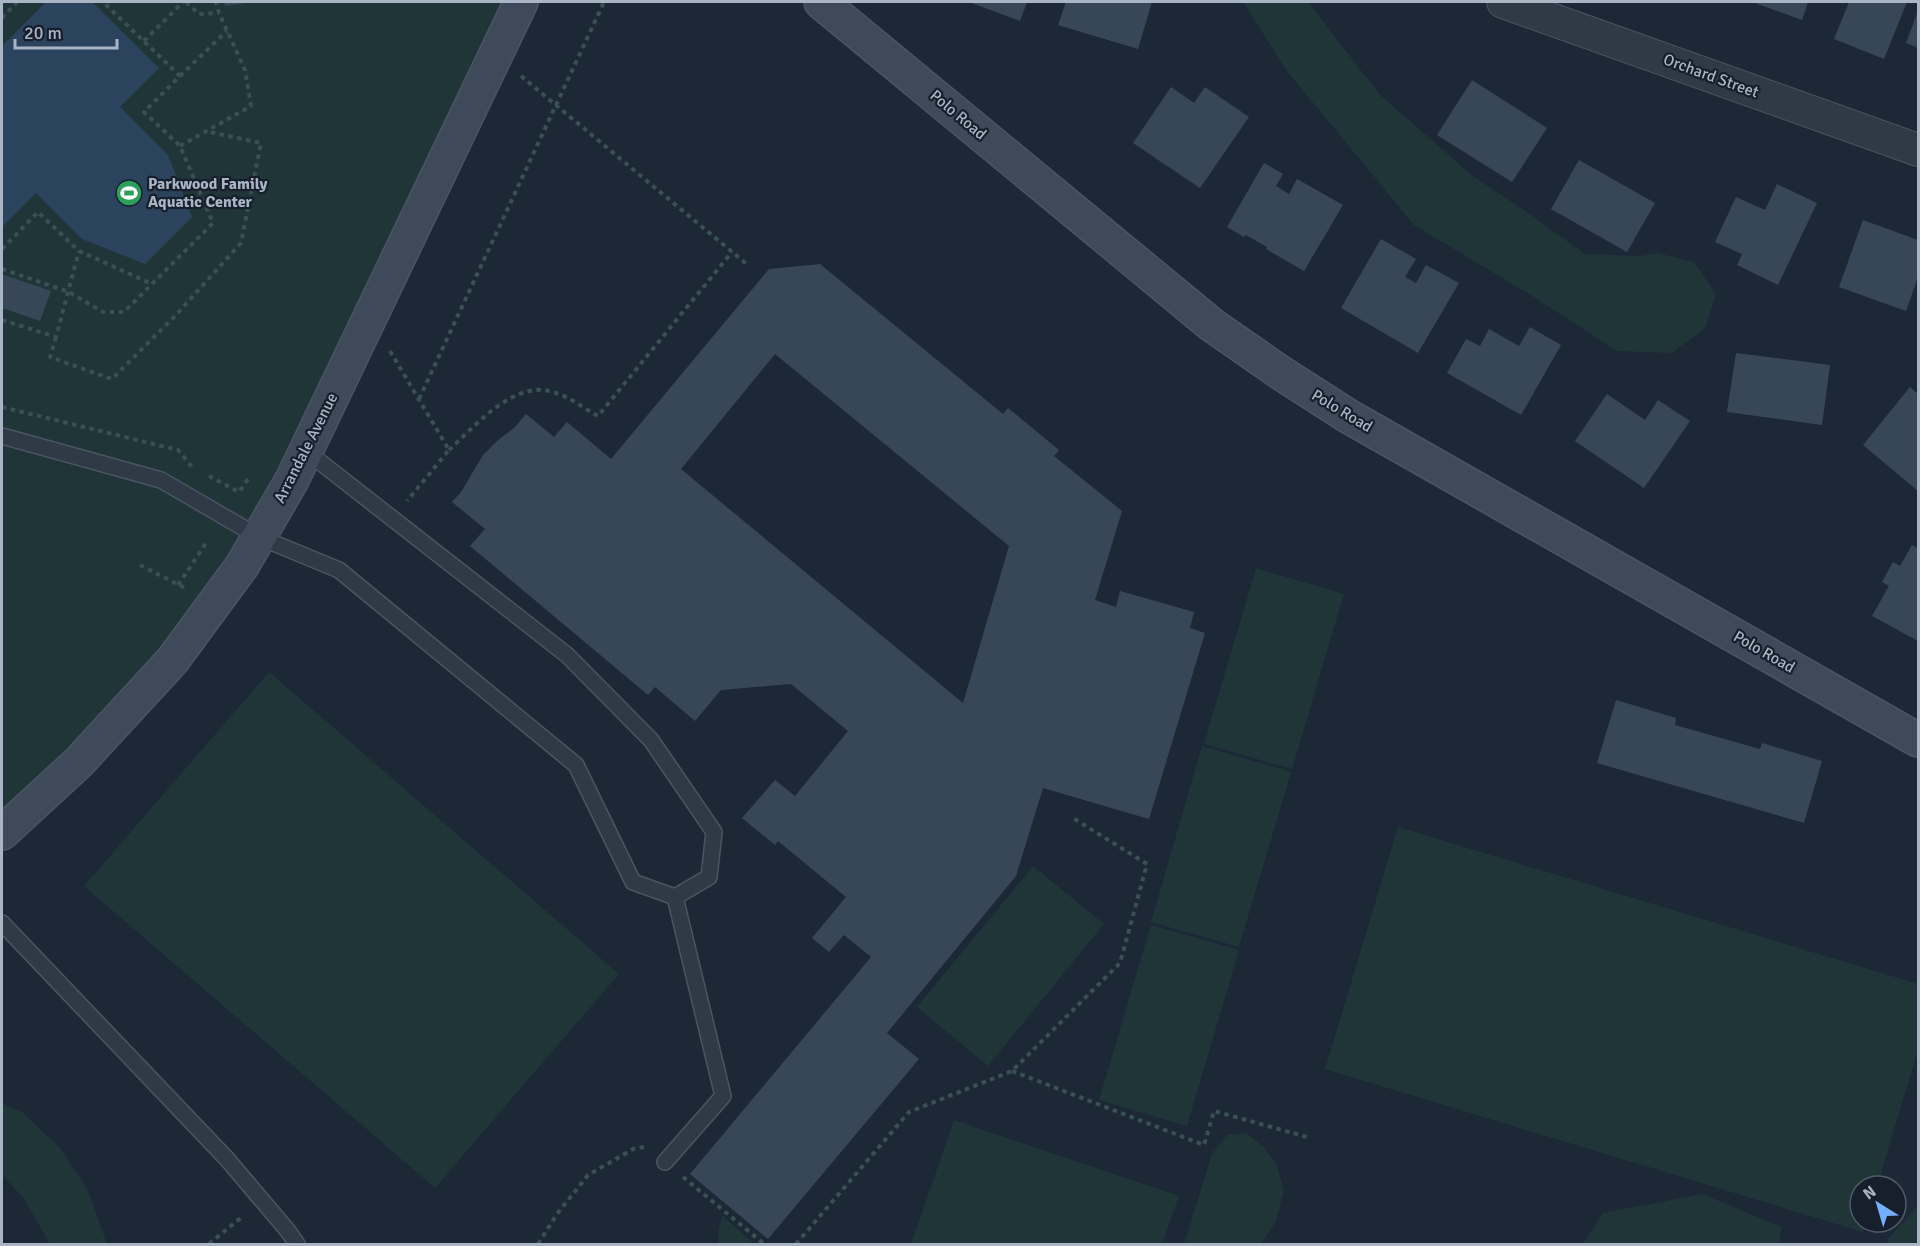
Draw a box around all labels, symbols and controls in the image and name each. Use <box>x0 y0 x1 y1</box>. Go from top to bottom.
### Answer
scale bar <box>15 12 117 50</box>
text: 20 m <box>24 22 62 44</box>
street label: Orchard Street <box>1661 50 1762 103</box>
street label: Polo Road <box>926 86 990 144</box>
place label: Parkwood Family Aquatic Center <box>148 174 267 212</box>
sports icon: Parkwood Family Aquatic Center <box>114 178 144 208</box>
street label: Polo Road <box>1308 385 1376 437</box>
street label: Arrandale Avenue <box>270 390 342 506</box>
street label: Polo Road <box>1730 626 1798 678</box>
north arrow <box>1848 1174 1908 1234</box>
text: N <box>1859 1181 1880 1204</box>

